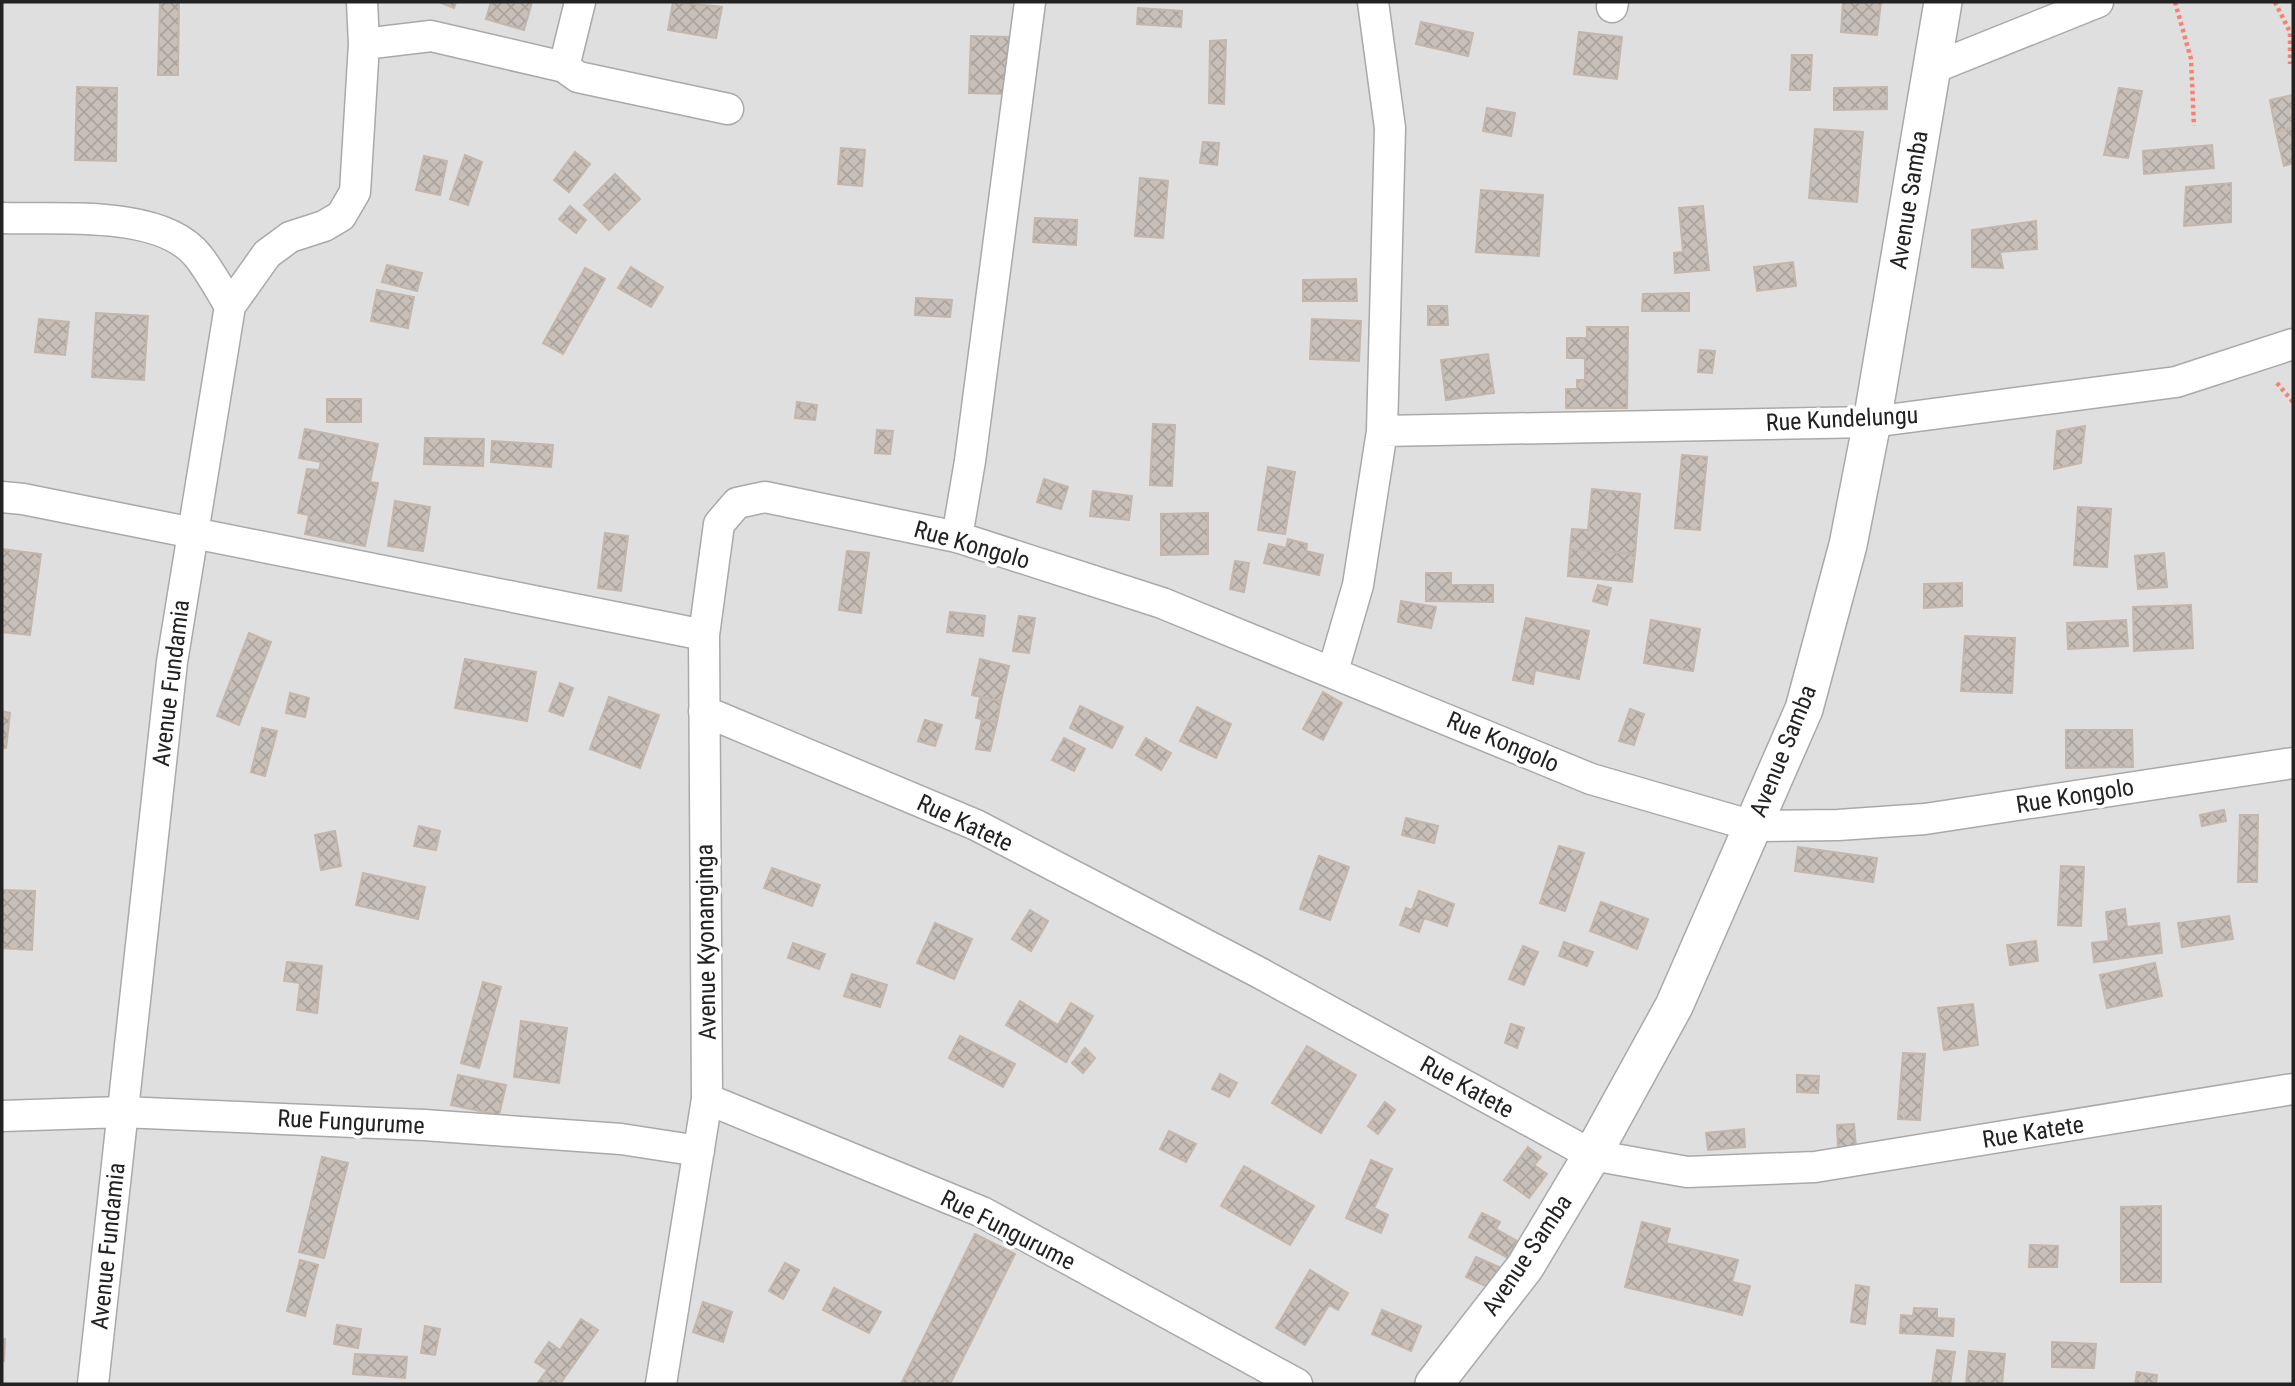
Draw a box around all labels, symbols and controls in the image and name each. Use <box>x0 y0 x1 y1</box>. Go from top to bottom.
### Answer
street label: Avenue Samba <box>1884 129 1934 271</box>
street label: Rue Kundelungu <box>1765 401 1919 437</box>
street label: Rue Kongolo <box>911 515 1033 575</box>
street label: Avenue Fundamia <box>147 598 195 768</box>
street label: Avenue Samba <box>1744 681 1822 821</box>
street label: Rue Kongolo <box>1443 706 1563 778</box>
street label: Rue Kongolo <box>2014 773 2136 819</box>
street label: Rue Katete <box>913 789 1017 857</box>
street label: Avenue Kyonanginga <box>690 844 722 1040</box>
street label: Rue Katete <box>1415 1050 1519 1124</box>
street label: Rue Fungurume <box>277 1104 425 1140</box>
street label: Rue Katete <box>1980 1110 2086 1154</box>
street label: Avenue Fundamia <box>85 1161 131 1331</box>
street label: Rue Fungurume <box>936 1184 1080 1276</box>
street label: Avenue Samba <box>1476 1189 1578 1321</box>

